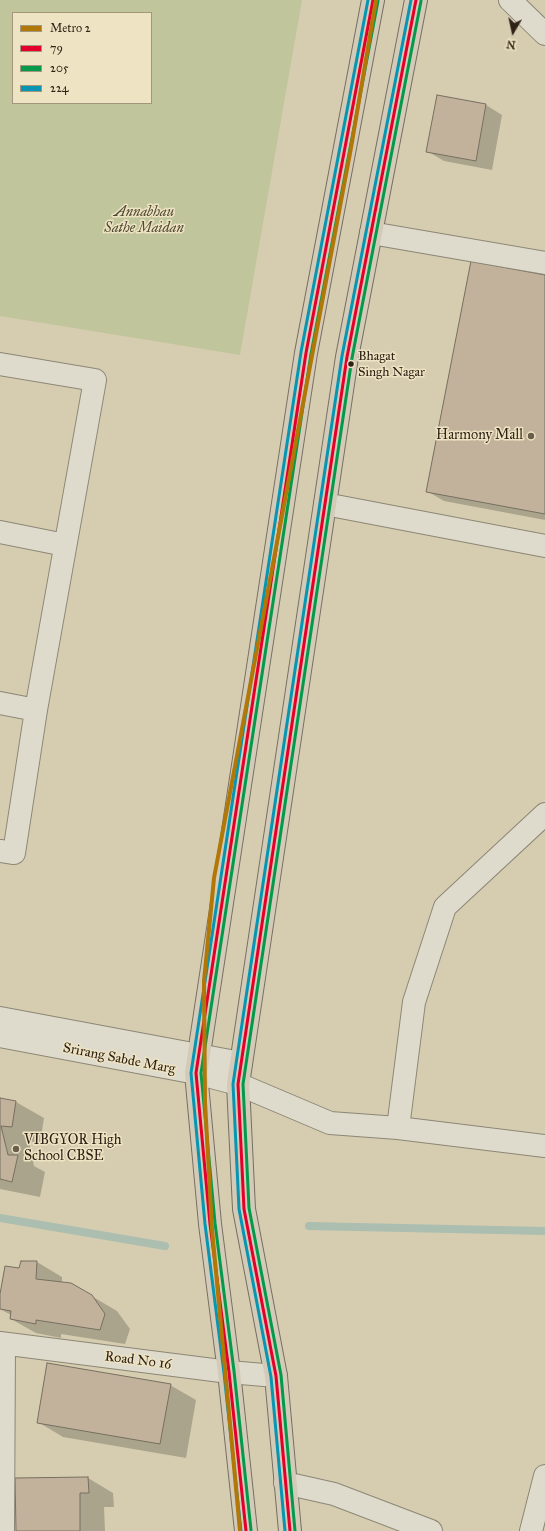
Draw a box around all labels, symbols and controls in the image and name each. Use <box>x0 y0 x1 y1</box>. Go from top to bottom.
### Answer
legend <box>12 12 152 104</box>
north arrow <box>493 12 533 52</box>
text: Metro 2 <box>50 21 91 35</box>
text: N <box>505 37 517 51</box>
text: 79 <box>50 41 63 55</box>
text: 205 <box>50 61 68 75</box>
text: 224 <box>50 81 68 95</box>
park label: Annabhau Sathe Maidan <box>104 205 184 238</box>
place label: Bhagat Singh Nagar <box>358 349 425 380</box>
marker: Bhagat Singh Nagar <box>346 359 356 369</box>
place label: Harmony Mall <box>436 428 523 444</box>
marker: Harmony Mall <box>526 431 536 441</box>
street label: Srirang Sabde Marg <box>61 1040 177 1078</box>
place label: VIBGYOR High School CBSE <box>24 1133 121 1166</box>
marker: VIBGYOR High School CBSE <box>11 1144 21 1154</box>
street label: Road No 16 <box>104 1349 172 1373</box>

